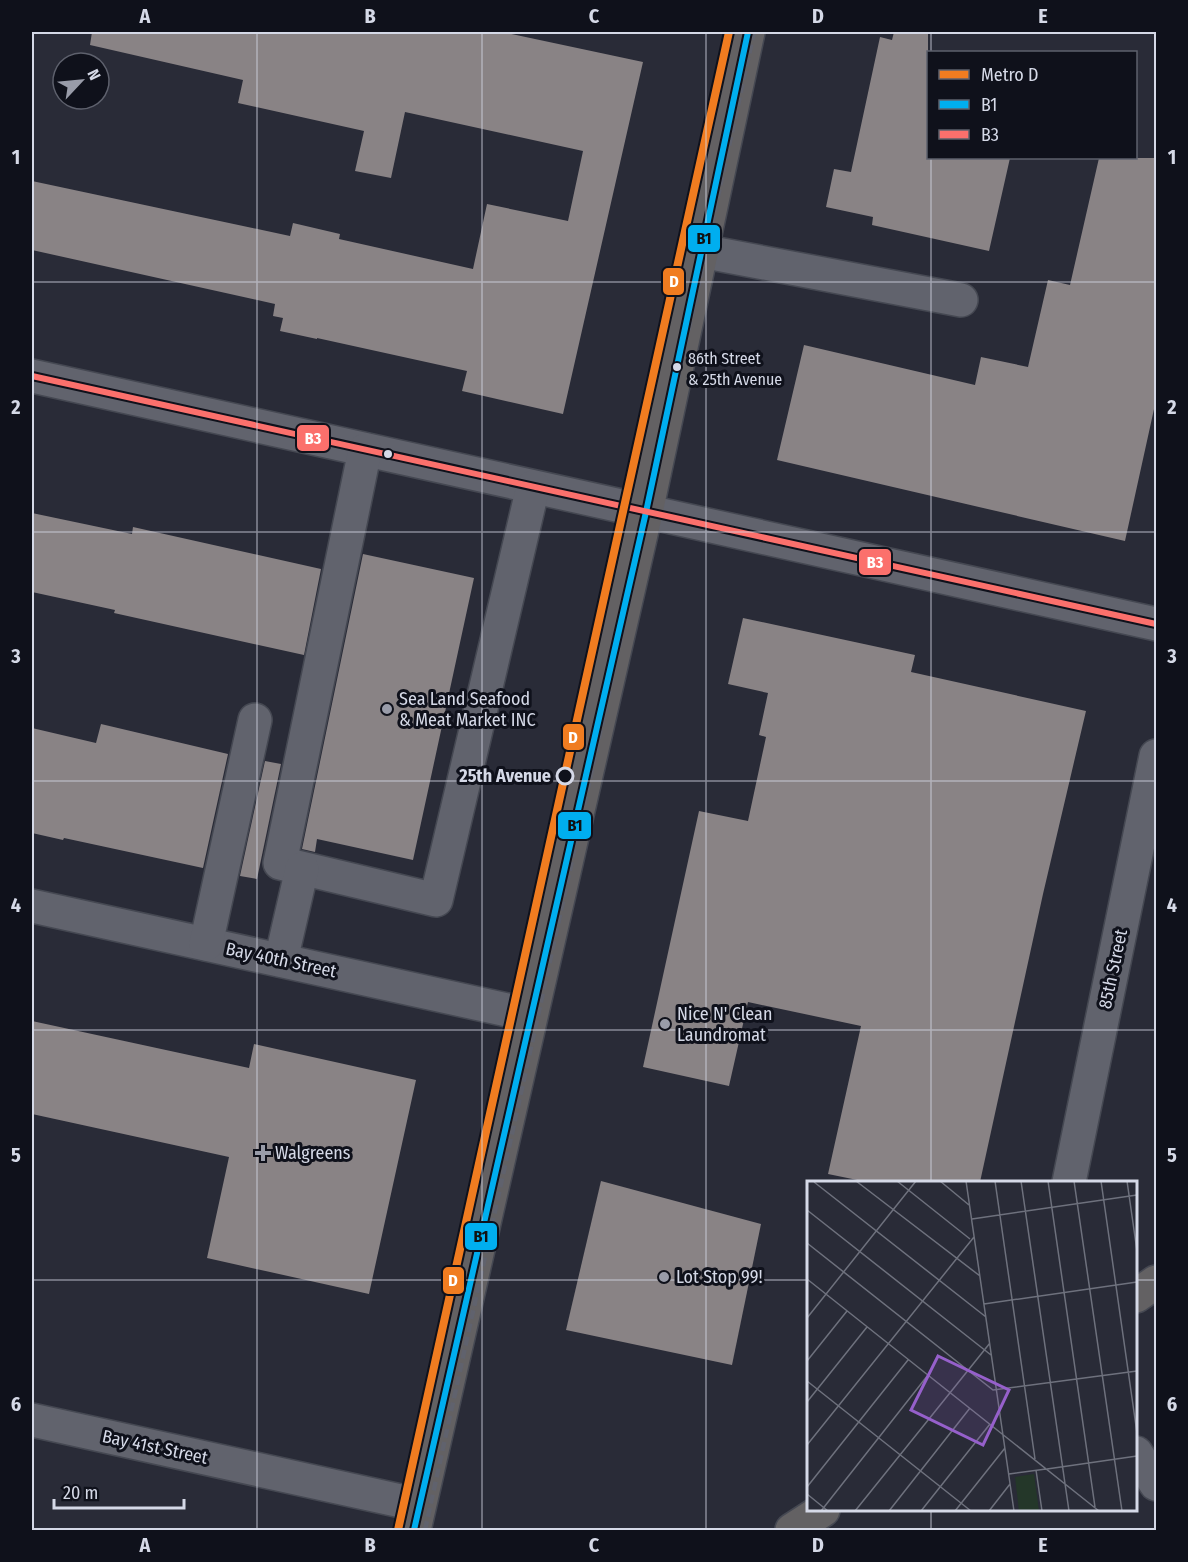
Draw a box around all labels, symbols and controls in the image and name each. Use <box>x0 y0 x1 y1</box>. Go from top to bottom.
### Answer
text: A <box>139 4 152 28</box>
text: B <box>364 4 376 28</box>
text: C <box>589 4 600 28</box>
text: D <box>812 4 824 28</box>
text: E <box>1038 4 1048 28</box>
north arrow <box>51 51 111 111</box>
legend <box>927 51 1137 159</box>
text: Metro D <box>981 64 1039 86</box>
text: N <box>83 66 105 83</box>
text: B1 <box>981 94 997 116</box>
text: B3 <box>981 124 999 146</box>
text: 1 <box>12 145 20 169</box>
text: 1 <box>1168 145 1176 169</box>
line badge: B1 <box>687 224 721 253</box>
text: B1 <box>696 229 712 248</box>
line badge: D <box>662 267 685 296</box>
text: D <box>669 272 679 291</box>
place label: 86th Street & 25th Avenue <box>688 349 782 389</box>
marker: 86th Street & 25th Avenue <box>671 361 683 373</box>
text: 2 <box>10 395 21 419</box>
text: 2 <box>1166 395 1177 419</box>
line badge: B3 <box>296 424 330 452</box>
text: B3 <box>305 429 322 448</box>
unlabelled marker <box>382 448 394 460</box>
line badge: B3 <box>858 548 892 576</box>
text: B3 <box>867 553 884 572</box>
text: 3 <box>10 644 21 668</box>
text: 3 <box>1166 644 1177 668</box>
place label: Sea Land Seafood & Meat Market INC <box>399 688 536 731</box>
marker: Sea Land Seafood & Meat Market INC <box>380 702 394 716</box>
line badge: D <box>562 723 585 751</box>
text: D <box>568 728 578 747</box>
place label: 25th Avenue <box>458 765 551 787</box>
marker: 25th Avenue <box>556 767 574 785</box>
line badge: B1 <box>557 811 592 840</box>
text: B1 <box>567 816 583 835</box>
text: 4 <box>11 893 21 917</box>
text: 4 <box>1167 893 1177 917</box>
street label: 85th Street <box>1094 927 1132 1011</box>
street label: Bay 40th Street <box>224 938 338 982</box>
place label: Nice N' Clean Laundromat <box>677 1003 772 1046</box>
marker: Nice N' Clean Laundromat <box>658 1017 672 1031</box>
place label: Walgreens <box>275 1142 351 1164</box>
text: 5 <box>11 1143 21 1167</box>
text: 5 <box>1167 1143 1177 1167</box>
marker: Walgreens <box>256 1146 270 1160</box>
inset map <box>807 1181 1137 1511</box>
line badge: B1 <box>464 1222 498 1251</box>
text: B1 <box>473 1227 489 1246</box>
line badge: D <box>442 1266 465 1295</box>
place label: Lot Stop 99! <box>676 1266 763 1288</box>
marker: Lot Stop 99! <box>657 1270 671 1284</box>
text: D <box>448 1271 458 1290</box>
text: 6 <box>11 1392 21 1416</box>
text: 6 <box>1167 1392 1177 1416</box>
street label: Bay 41st Street <box>100 1425 210 1469</box>
scale bar <box>54 1472 184 1510</box>
text: 20 m <box>63 1482 98 1504</box>
text: A <box>139 1533 152 1557</box>
text: B <box>364 1533 376 1557</box>
text: C <box>589 1533 600 1557</box>
text: D <box>812 1533 824 1557</box>
text: E <box>1038 1533 1048 1557</box>

